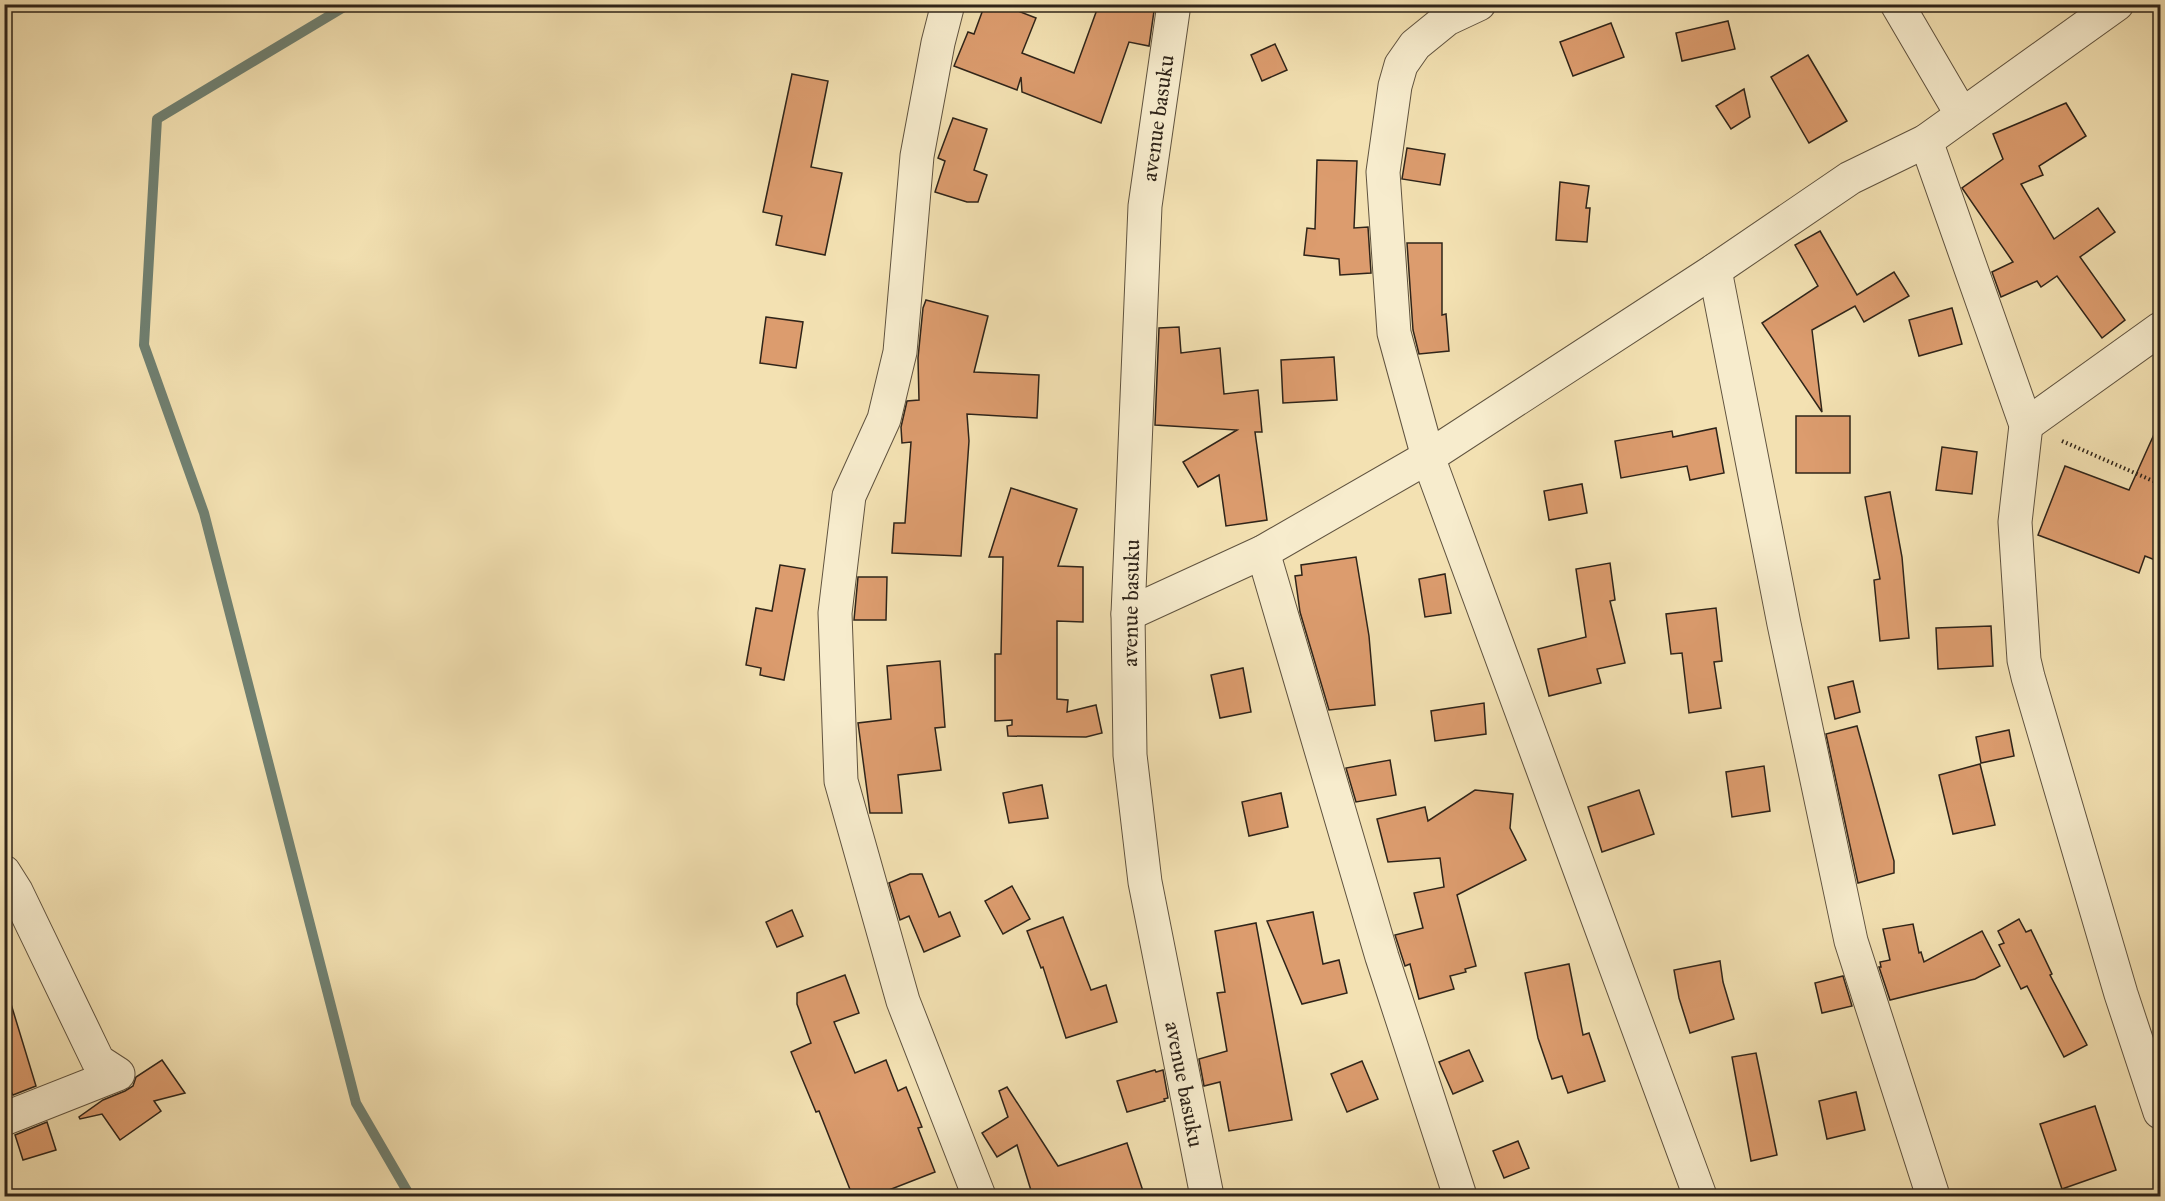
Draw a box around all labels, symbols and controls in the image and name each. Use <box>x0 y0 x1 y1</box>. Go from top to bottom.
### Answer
street label: avenue basuku <box>1135 53 1180 183</box>
street label: avenue basuku <box>1116 539 1145 667</box>
street label: avenue basuku <box>1159 1019 1210 1150</box>

